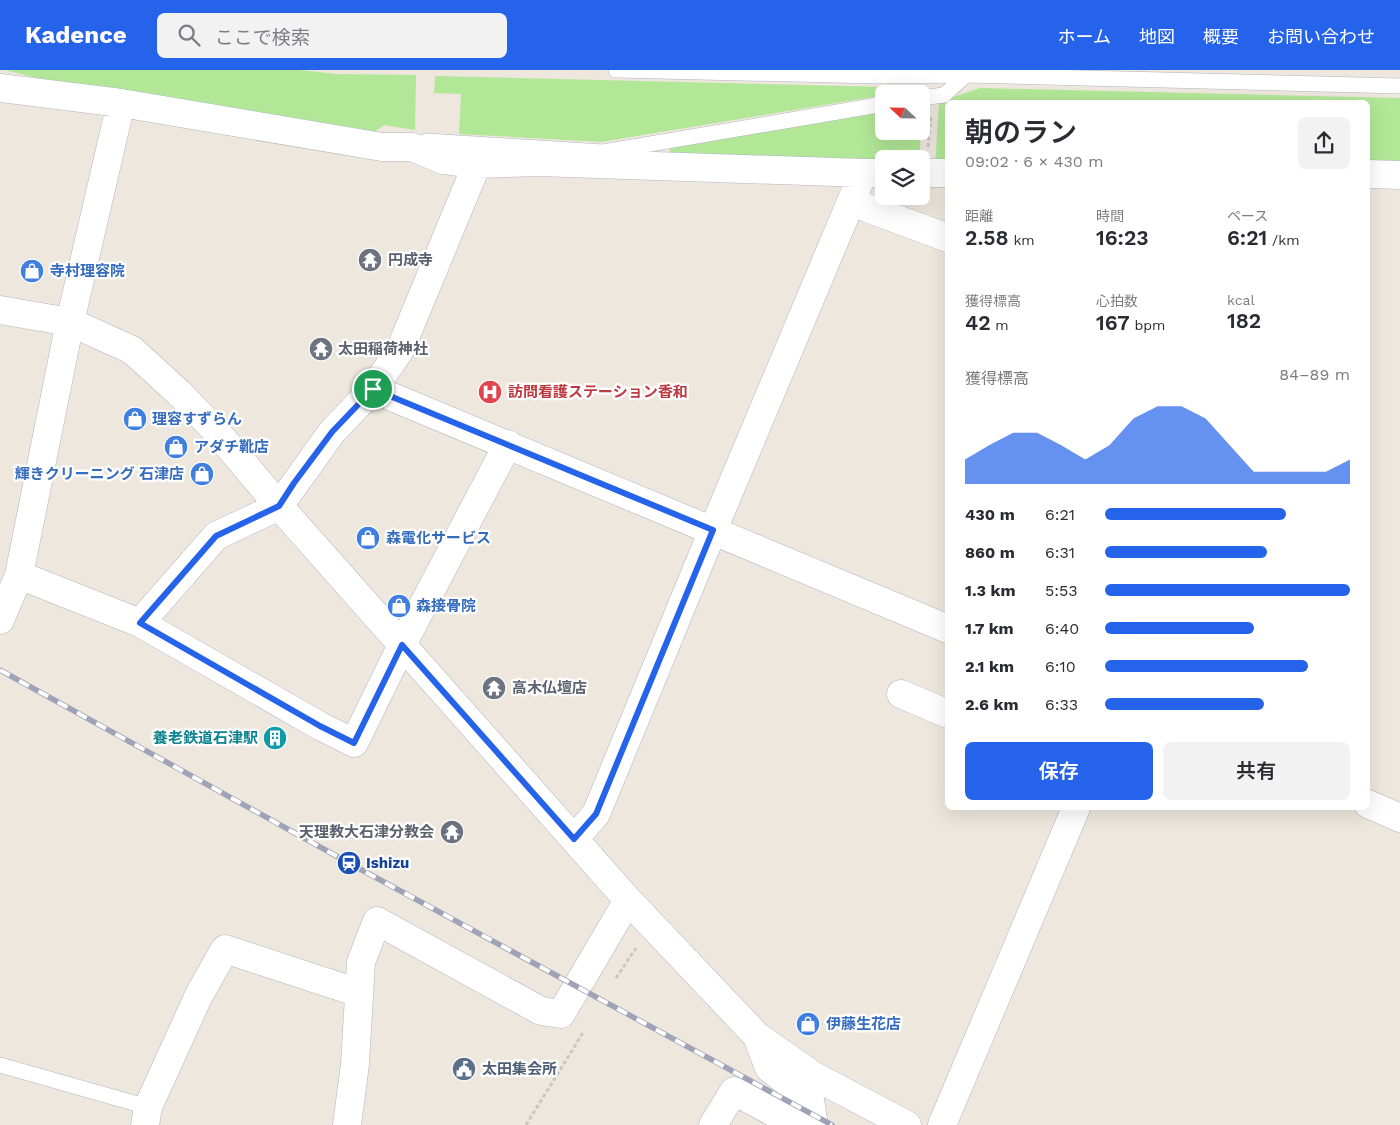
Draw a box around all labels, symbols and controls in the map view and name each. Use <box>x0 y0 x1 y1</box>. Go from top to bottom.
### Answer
search box <box>157 13 507 58</box>
text: Kadence <box>25 21 127 49</box>
icon: search <box>175 21 203 49</box>
text: ここで検索 <box>215 26 310 49</box>
text: ホーム <box>1058 26 1111 47</box>
text: 地図 <box>1139 26 1175 47</box>
text: 概要 <box>1203 26 1239 47</box>
text: お問い合わせ <box>1267 26 1375 47</box>
north arrow <box>875 85 930 140</box>
map controls <box>875 85 930 205</box>
text: 朝のラン <box>965 116 1077 149</box>
button: share <box>1298 117 1350 169</box>
button: layers <box>875 150 930 205</box>
text: 09:02 · 6 × 430 m <box>965 152 1103 171</box>
text: 距離 <box>965 208 993 224</box>
text: 時間 <box>1096 208 1124 224</box>
text: ペース <box>1227 208 1268 224</box>
text: 2.58 <box>965 225 1009 250</box>
text: 16:23 <box>1096 225 1149 250</box>
text: 6:21 <box>1227 225 1267 250</box>
text: km <box>1009 232 1035 248</box>
text: /km <box>1267 232 1300 248</box>
temple icon: 円成寺 <box>357 247 383 273</box>
place label: 円成寺 <box>388 251 433 269</box>
shop icon: 寺村理容院 <box>19 258 45 284</box>
place label: 寺村理容院 <box>50 262 125 280</box>
text: kcal <box>1227 292 1255 308</box>
text: 獲得標高 <box>965 293 1021 309</box>
text: 心拍数 <box>1096 293 1138 309</box>
text: 182 <box>1227 308 1261 333</box>
text: 42 <box>965 310 991 335</box>
text: 167 <box>1096 310 1130 335</box>
text: m <box>991 317 1009 333</box>
text: bpm <box>1130 317 1165 333</box>
temple icon: 太田稲荷神社 <box>308 336 334 362</box>
place label: 太田稲荷神社 <box>338 340 428 358</box>
text: 84–89 m <box>1279 365 1350 384</box>
pin <box>352 368 394 410</box>
text: 獲得標高 <box>965 369 1029 388</box>
icon: arrive <box>359 375 387 403</box>
hospital icon: 訪問看護ステーション香和 <box>477 379 503 405</box>
place label: 訪問看護ステーション香和 <box>508 383 688 401</box>
shop icon: 理容すずらん <box>122 406 148 432</box>
place label: 理容すずらん <box>152 410 242 428</box>
shop icon: アダチ靴店 <box>163 434 189 460</box>
place label: アダチ靴店 <box>194 438 269 456</box>
shop icon: 輝きクリーニング 石津店 <box>189 461 215 487</box>
place label: 輝きクリーニング 石津店 <box>15 465 184 483</box>
text: 430 m <box>965 505 1015 524</box>
text: 6:21 <box>1045 505 1075 524</box>
shop icon: 森電化サービス <box>355 525 381 551</box>
place label: 森電化サービス <box>386 529 491 547</box>
text: 860 m <box>965 543 1015 562</box>
text: 6:31 <box>1045 543 1075 562</box>
text: 1.3 km <box>965 581 1016 600</box>
text: 5:53 <box>1045 581 1078 600</box>
shop icon: 森接骨院 <box>386 593 412 619</box>
place label: 森接骨院 <box>416 597 476 615</box>
text: 1.7 km <box>965 619 1014 638</box>
text: 6:40 <box>1045 619 1079 638</box>
text: 2.1 km <box>965 657 1014 676</box>
text: 6:10 <box>1045 657 1076 676</box>
temple icon: 高木仏壇店 <box>481 675 507 701</box>
place label: 高木仏壇店 <box>512 679 587 697</box>
text: 2.6 km <box>965 695 1019 714</box>
text: 6:33 <box>1045 695 1078 714</box>
building icon: 養老鉄道石津駅 <box>262 725 288 751</box>
place label: 養老鉄道石津駅 <box>153 729 258 747</box>
button: 保存 <box>965 742 1153 800</box>
button: 共有 <box>1163 742 1350 800</box>
temple icon: 天理教大石津分教会 <box>439 819 465 845</box>
place label: 天理教大石津分教会 <box>299 823 434 841</box>
station icon: Ishizu <box>336 850 362 876</box>
place label: Ishizu <box>366 854 409 872</box>
shop icon: 伊藤生花店 <box>795 1011 821 1037</box>
place label: 伊藤生花店 <box>826 1015 901 1033</box>
public building icon: 太田集会所 <box>451 1056 477 1082</box>
place label: 太田集会所 <box>482 1060 557 1078</box>

